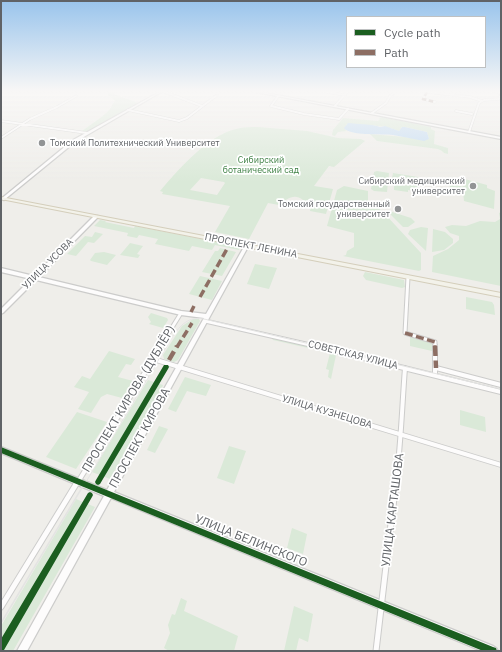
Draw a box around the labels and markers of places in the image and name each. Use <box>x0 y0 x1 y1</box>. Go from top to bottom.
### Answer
marker: Томский Политехнический Университет <box>37 138 47 148</box>
place label: Томский Политехнический Университет <box>50 138 220 148</box>
place label: Сибирский медицинский университет <box>358 176 465 197</box>
marker: Сибирский медицинский университет <box>468 181 478 191</box>
place label: Томский государственный университет <box>278 199 390 220</box>
marker: Томский государственный университет <box>393 204 403 214</box>

